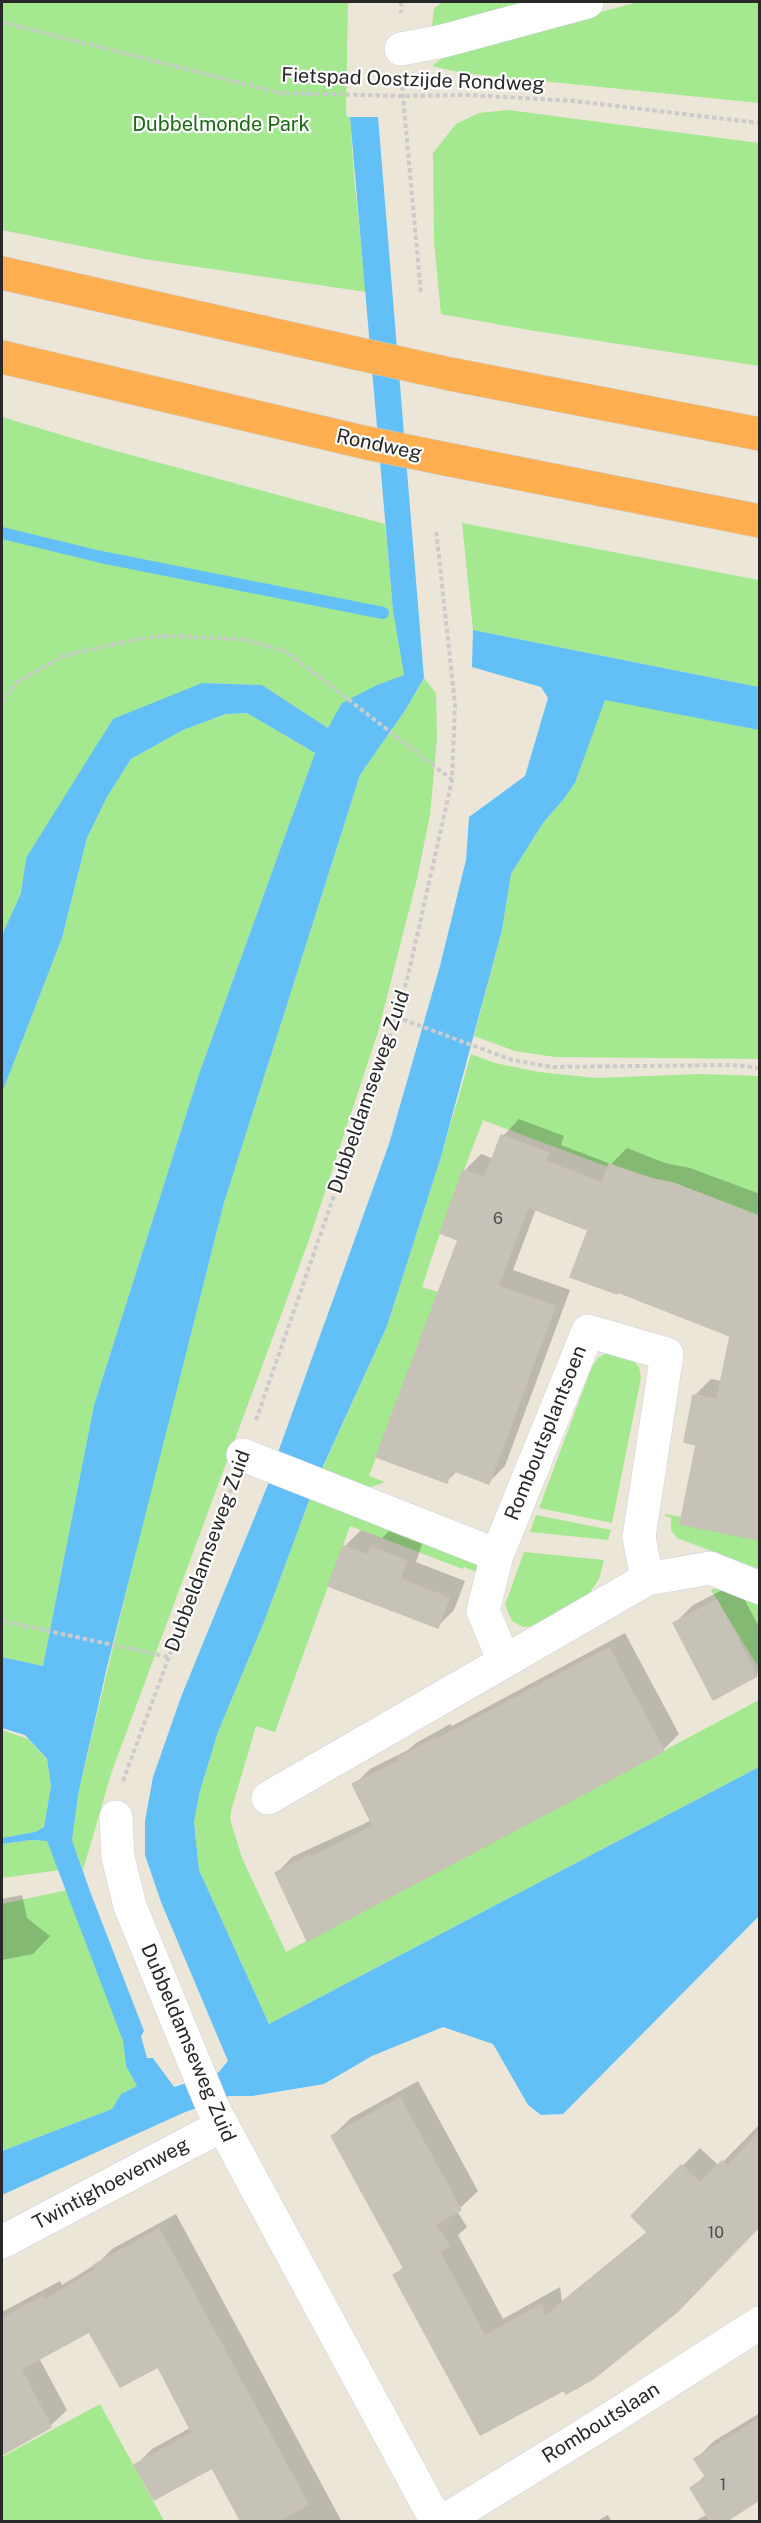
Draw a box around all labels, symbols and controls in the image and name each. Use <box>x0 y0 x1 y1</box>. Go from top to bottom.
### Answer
street label: Fietspad Oostzijde Rondweg <box>281 63 545 97</box>
park label: Dubbelmonde Park <box>132 113 310 137</box>
street label: Rondweg <box>334 424 424 466</box>
street label: Dubbeldamseweg Zuid <box>323 987 415 1197</box>
house number: 6 <box>493 1209 503 1229</box>
street label: Romboutsplantsoen <box>500 1342 592 1524</box>
street label: Dubbeldamseweg Zuid <box>160 1447 256 1655</box>
street label: Dubbeldamseweg Zuid <box>135 1940 241 2146</box>
street label: Twintighoevenweg <box>29 2133 193 2235</box>
house number: 10 <box>708 2223 724 2243</box>
street label: Romboutslaan <box>538 2377 664 2469</box>
house number: 1 <box>720 2475 726 2495</box>

